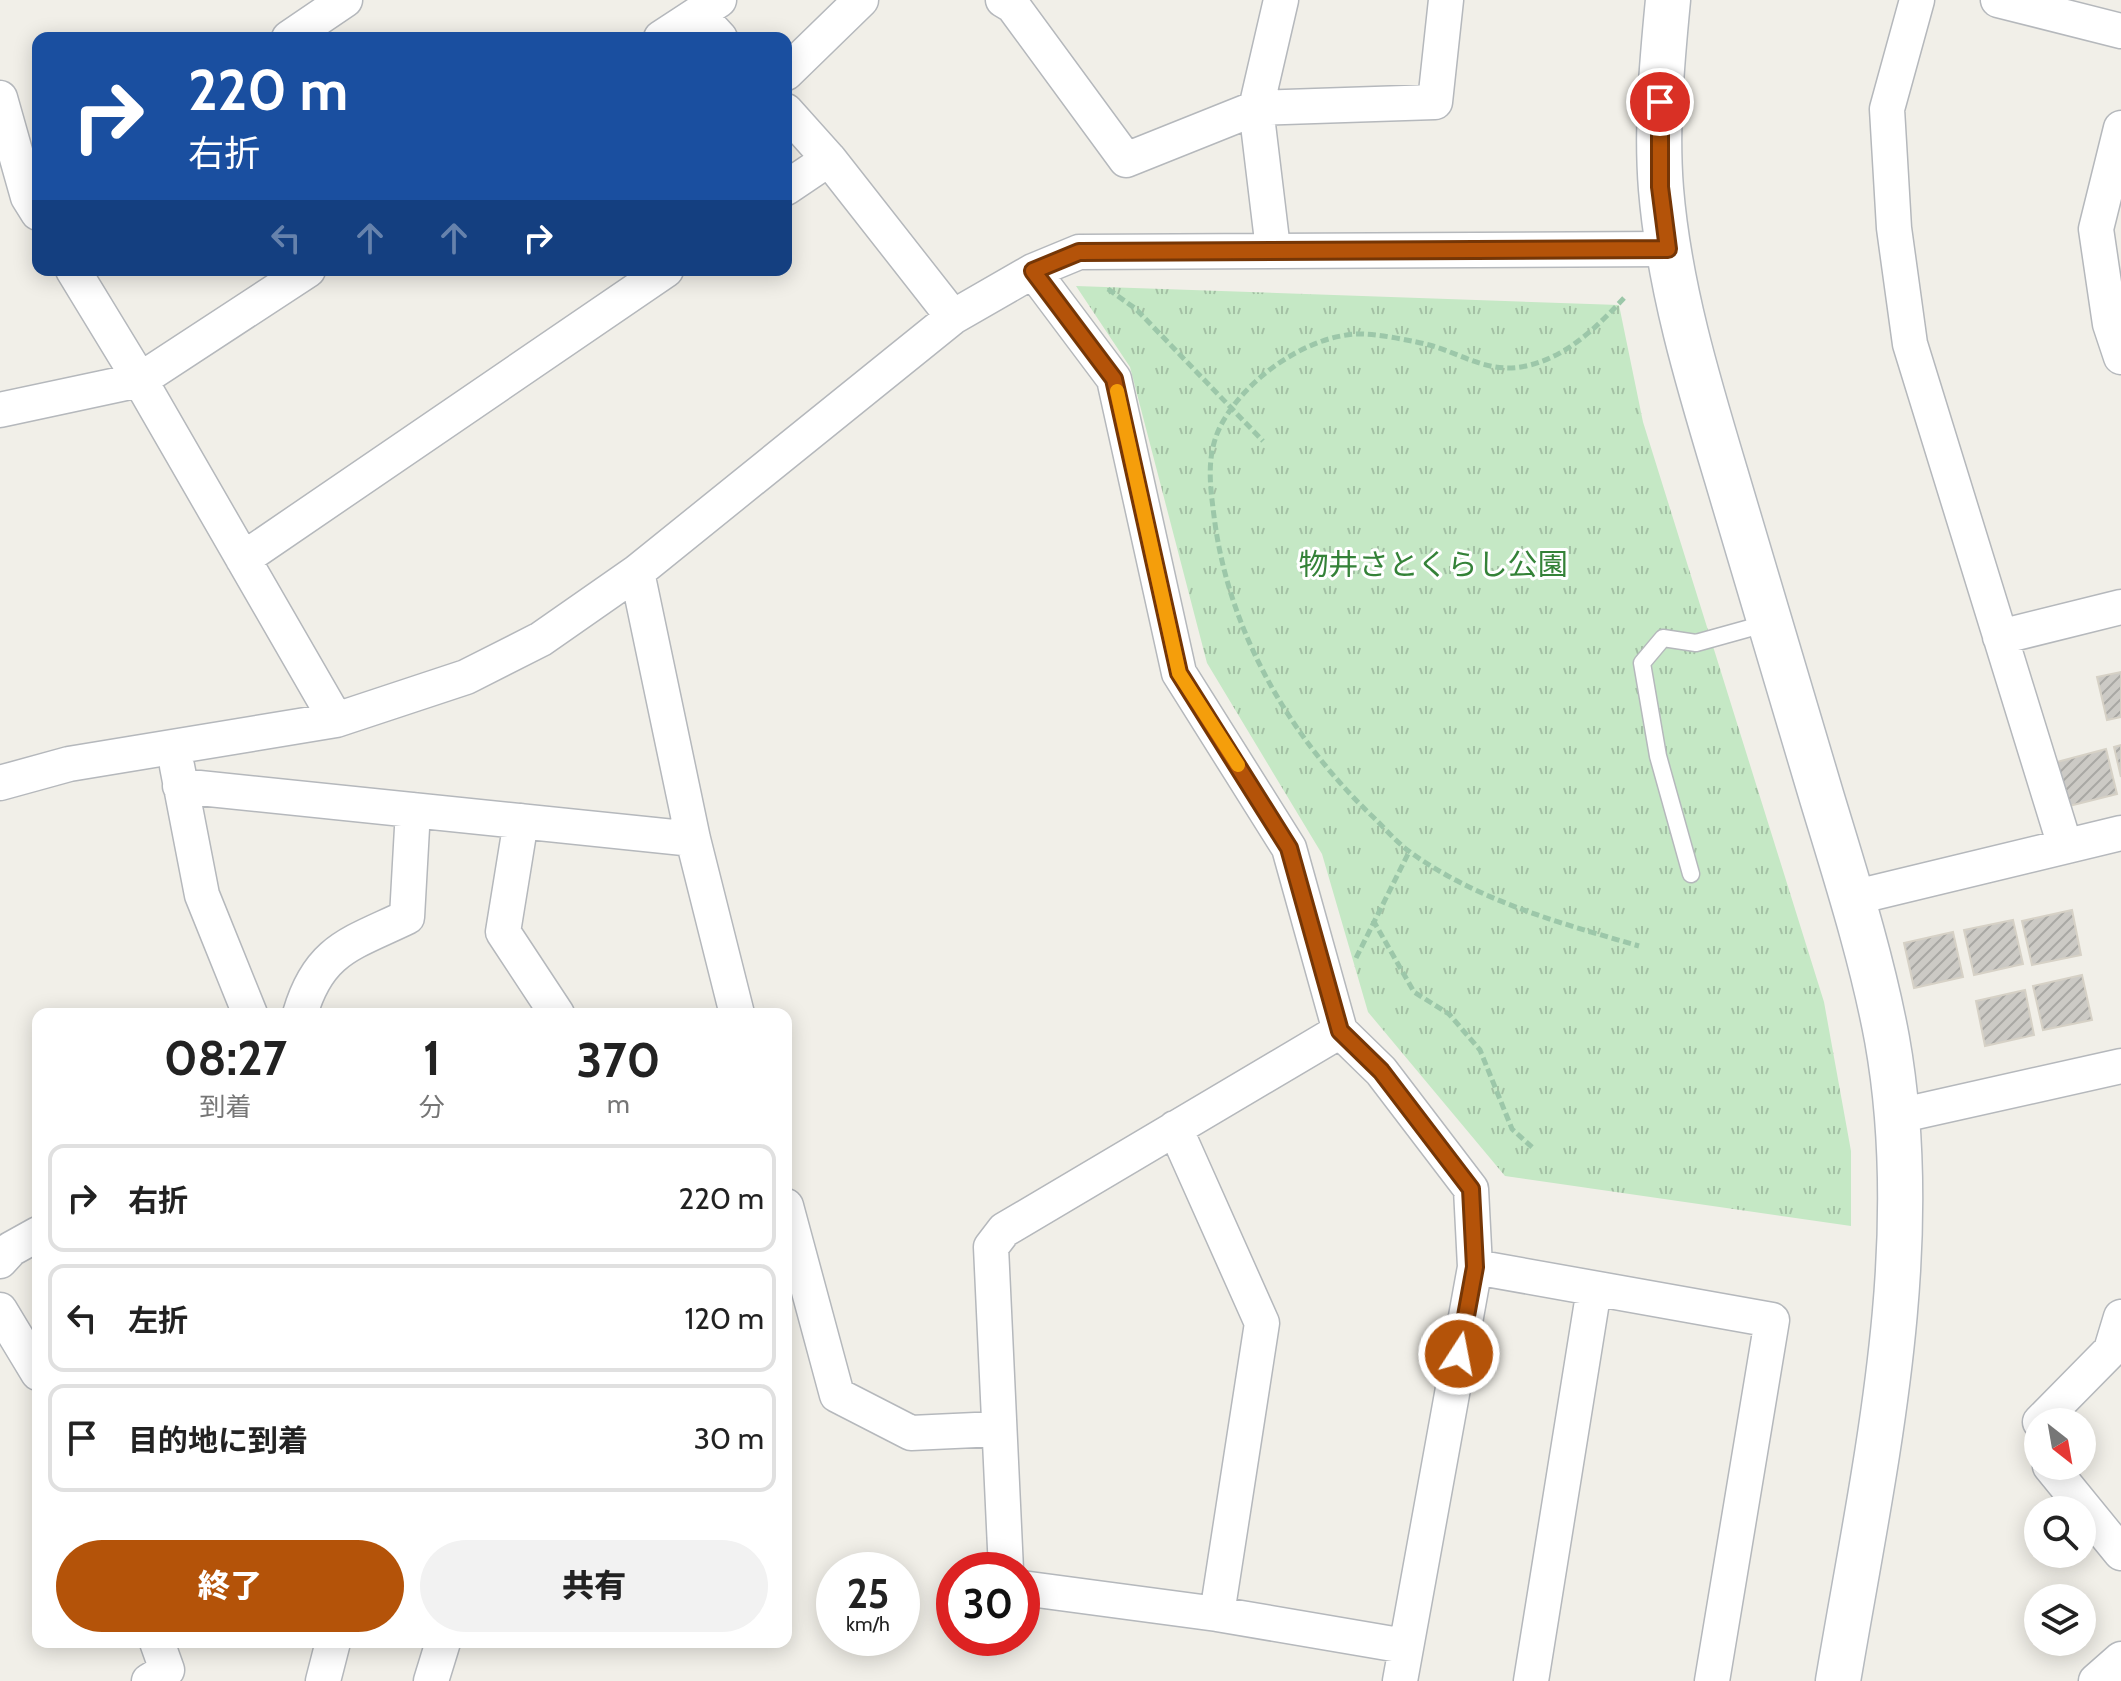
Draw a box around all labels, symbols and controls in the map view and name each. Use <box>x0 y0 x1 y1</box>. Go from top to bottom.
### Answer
text: 220 m <box>188 56 348 124</box>
icon: right <box>56 64 160 168</box>
pin <box>1626 68 1694 136</box>
icon: arrive <box>1638 80 1682 124</box>
text: 右折 <box>188 131 260 175</box>
icon: left <box>264 216 308 260</box>
icon: ahead <box>348 216 392 260</box>
icon: ahead <box>432 216 476 260</box>
icon: right <box>516 216 560 260</box>
park label: 物井さとくらし公園 <box>1298 546 1568 583</box>
text: 08:27 <box>164 1029 287 1087</box>
text: 1 <box>423 1029 441 1087</box>
text: 370 <box>577 1031 660 1089</box>
text: m <box>607 1088 630 1120</box>
text: 到着 <box>199 1091 251 1123</box>
text: 分 <box>419 1091 445 1123</box>
icon: right <box>60 1176 104 1220</box>
text: 220 m <box>679 1180 764 1217</box>
text: 右折 <box>128 1182 188 1219</box>
icon: left <box>60 1296 104 1340</box>
text: 120 m <box>684 1300 764 1337</box>
text: 左折 <box>128 1302 188 1339</box>
position arrow <box>1417 1312 1501 1396</box>
north arrow <box>2024 1408 2096 1480</box>
map controls <box>2024 1408 2096 1656</box>
icon: arrive <box>60 1416 104 1460</box>
text: 30 m <box>694 1420 764 1457</box>
text: 目的地に到着 <box>128 1422 308 1459</box>
button: search <box>2024 1496 2096 1568</box>
button: 終了 <box>56 1540 404 1632</box>
button: 共有 <box>420 1540 768 1632</box>
speed limit sign: 30 <box>936 1552 1040 1656</box>
text: 25 <box>847 1569 889 1618</box>
button: layers <box>2024 1584 2096 1656</box>
text: km/h <box>846 1612 890 1636</box>

